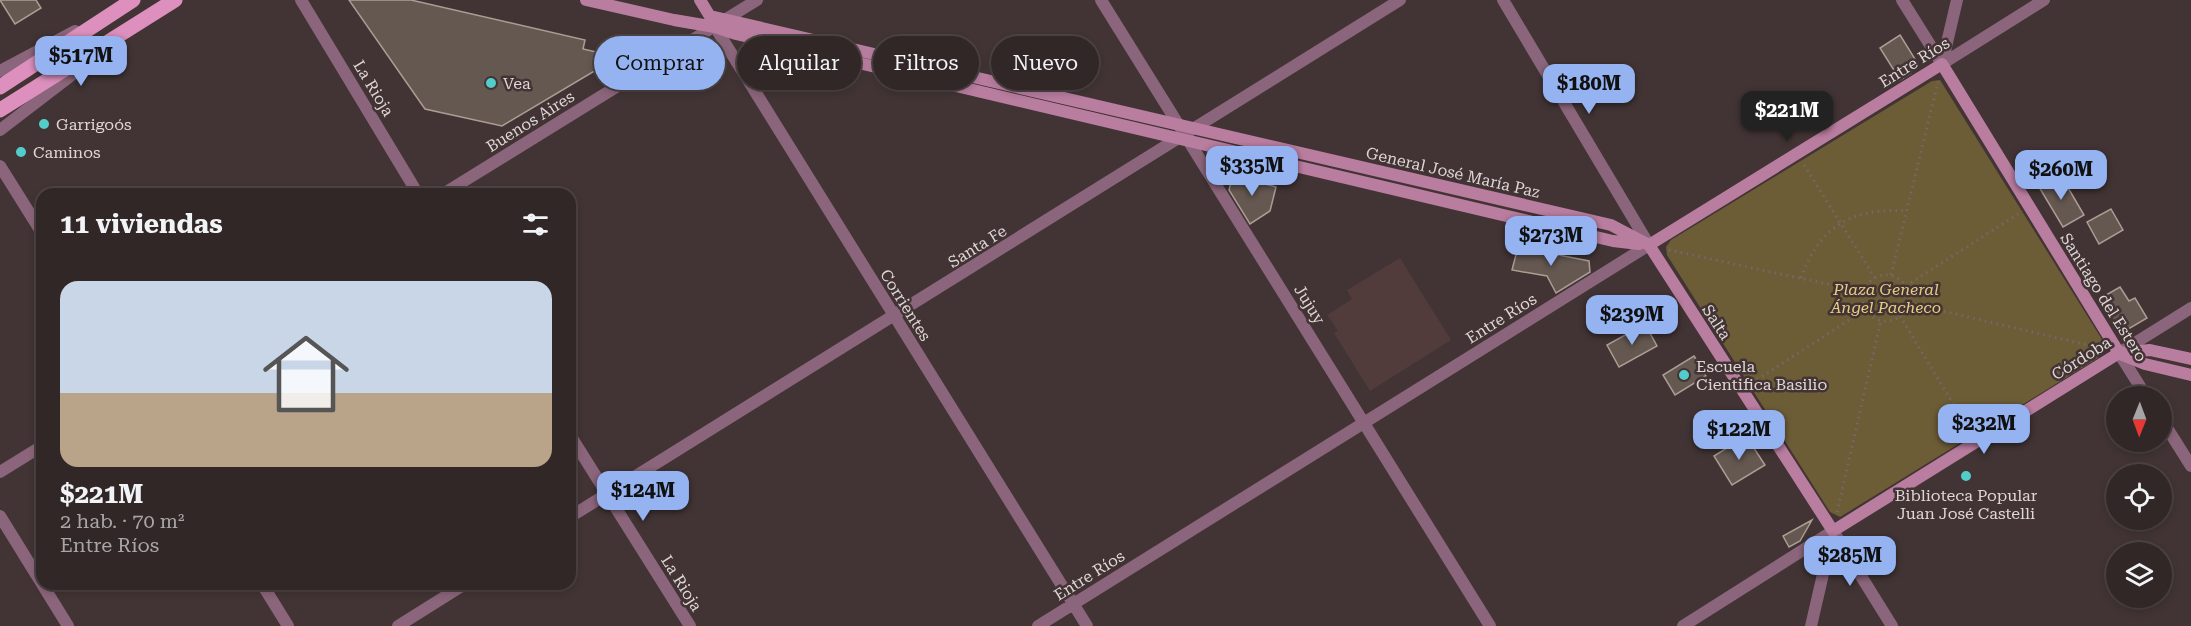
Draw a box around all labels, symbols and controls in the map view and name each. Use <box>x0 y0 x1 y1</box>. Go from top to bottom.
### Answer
street label: Entre Ríos <box>1876 33 1953 92</box>
pin: $517M <box>39 36 123 87</box>
chip: Comprar <box>594 36 725 90</box>
chip: Alquilar <box>737 36 861 90</box>
chip: Filtros <box>873 36 979 90</box>
chip: Nuevo <box>991 36 1099 90</box>
text: $517M <box>49 43 113 67</box>
street label: La Rioja <box>349 57 398 120</box>
pin: $180M <box>1547 64 1631 115</box>
text: $180M <box>1557 71 1621 95</box>
place label: Vea <box>503 74 531 93</box>
marker: Vea <box>484 76 498 90</box>
street label: Buenos Aires <box>483 87 578 156</box>
pin: $221M <box>1745 91 1829 142</box>
text: $221M <box>1755 98 1819 122</box>
place label: Garrigoós <box>56 115 132 134</box>
marker: Garrigoós <box>37 117 51 131</box>
place label: Caminos <box>33 143 101 162</box>
street label: General José María Paz <box>1364 143 1542 202</box>
marker: Caminos <box>14 145 28 159</box>
pin: $335M <box>1210 146 1294 197</box>
pin: $260M <box>2019 150 2103 201</box>
text: $335M <box>1220 153 1284 177</box>
text: $260M <box>2029 157 2093 181</box>
icon: filters <box>519 208 552 241</box>
text: 11 viviendas <box>60 209 223 239</box>
pin: $273M <box>1509 216 1593 267</box>
street label: Santa Fe <box>945 221 1010 272</box>
text: $273M <box>1519 223 1583 247</box>
street label: Santiago del Estero <box>2056 229 2151 365</box>
street label: Corrientes <box>876 266 935 345</box>
park label: Plaza General Ángel Pacheco <box>1830 280 1941 317</box>
street label: Jujuy <box>1290 281 1329 328</box>
street label: Entre Ríos <box>1463 289 1540 348</box>
pin: $239M <box>1590 295 1674 346</box>
street label: Salta <box>1698 301 1735 344</box>
text: $239M <box>1600 302 1664 326</box>
icon: home <box>252 320 360 428</box>
street label: Córdoba <box>2048 333 2115 384</box>
place label: Escuela Cientifica Basilio <box>1696 357 1827 394</box>
marker: Escuela Cientifica Basilio <box>1677 368 1691 382</box>
north arrow <box>2106 386 2172 452</box>
map controls <box>2106 386 2172 608</box>
pin: $232M <box>1942 404 2026 455</box>
pin: $122M <box>1697 410 1781 461</box>
text: $232M <box>1952 411 2016 435</box>
text: $122M <box>1707 417 1771 441</box>
button: locate <box>2106 464 2172 530</box>
marker: Biblioteca Popular Juan José Castelli <box>1959 469 1973 483</box>
pin: $124M <box>601 471 685 522</box>
text: $124M <box>611 478 675 502</box>
text: $221M <box>60 479 143 509</box>
place label: Biblioteca Popular Juan José Castelli <box>1895 486 2038 523</box>
text: 2 hab. · 70 m² <box>60 509 184 533</box>
text: Entre Ríos <box>60 533 159 557</box>
pin: $285M <box>1808 536 1892 587</box>
button: layers <box>2106 542 2172 608</box>
text: $285M <box>1818 543 1882 567</box>
street label: Entre Ríos <box>1051 546 1128 605</box>
street label: La Rioja <box>657 552 706 615</box>

